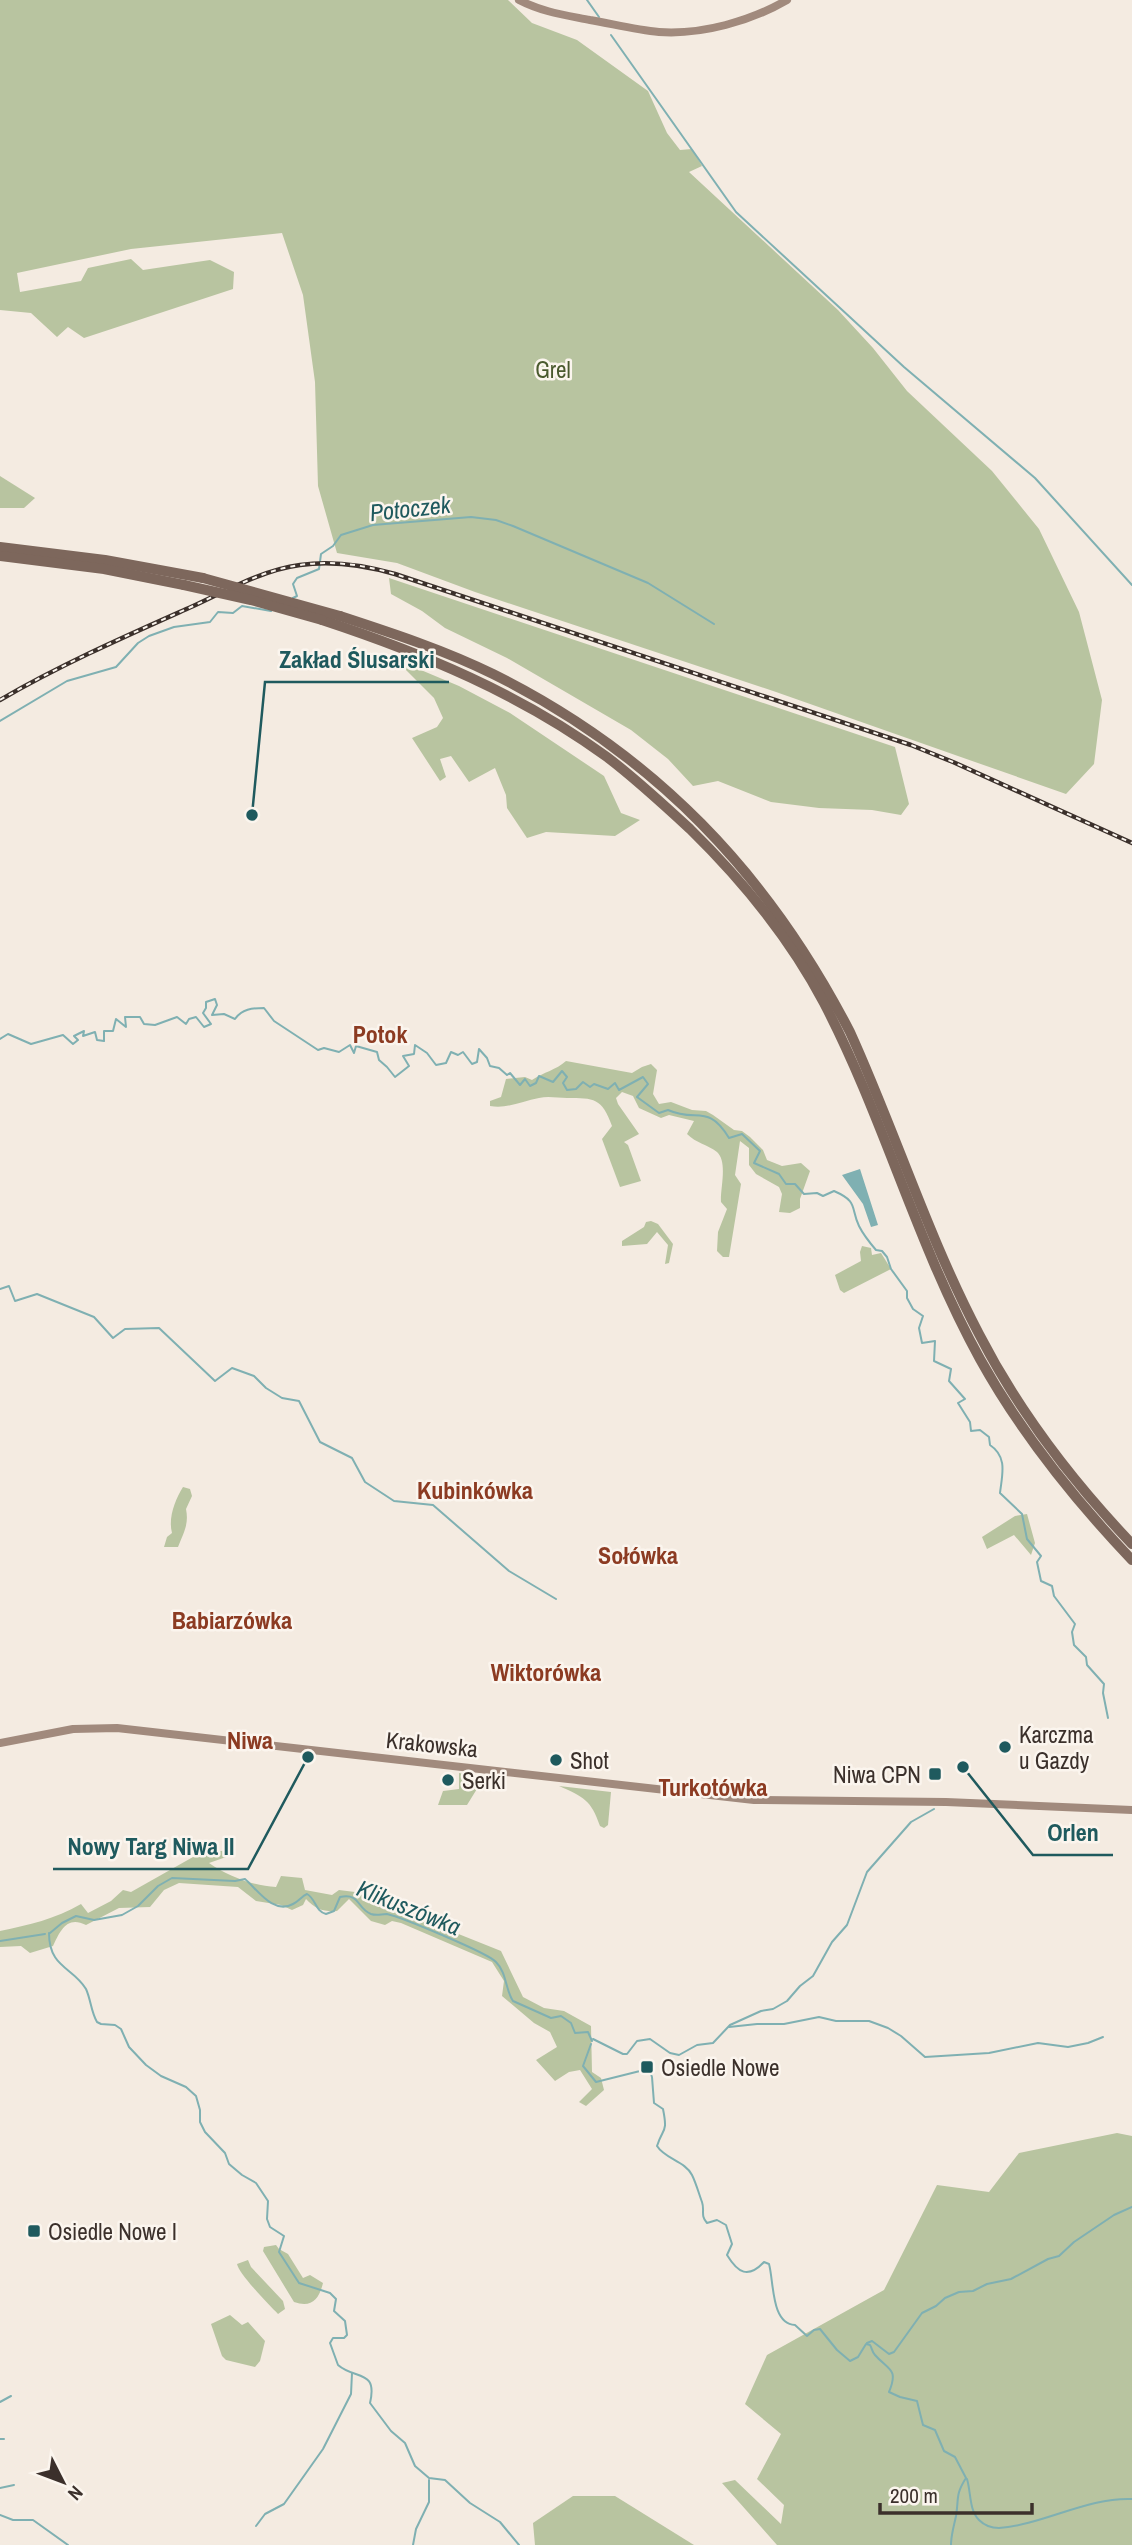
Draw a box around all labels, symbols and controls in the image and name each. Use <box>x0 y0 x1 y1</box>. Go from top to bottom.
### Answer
park label: Grel <box>535 354 571 385</box>
water label: Potoczek <box>368 488 453 528</box>
callout: Zakład Ślusarski <box>265 637 449 682</box>
text: Zakład Ślusarski <box>279 643 435 675</box>
district label: Potok <box>353 1018 407 1050</box>
district label: Kubinkówka <box>417 1474 533 1506</box>
district label: Sołówka <box>598 1539 678 1571</box>
district label: Babiarzówka <box>172 1604 292 1636</box>
district label: Wiktorówka <box>491 1656 601 1688</box>
place label: Karczma u Gazdy <box>1019 1719 1094 1776</box>
district label: Niwa <box>227 1724 273 1756</box>
street label: Krakowska <box>385 1724 480 1764</box>
marker: Karczma u Gazdy <box>997 1739 1013 1755</box>
place label: Shot <box>570 1745 609 1776</box>
marker: Shot <box>548 1752 564 1768</box>
place label: Niwa CPN <box>833 1759 921 1790</box>
place label: Serki <box>462 1765 506 1796</box>
marker: Niwa CPN <box>927 1766 943 1782</box>
district label: Turkotówka <box>658 1771 768 1803</box>
marker: Serki <box>440 1772 456 1788</box>
callout: Orlen <box>1033 1810 1113 1855</box>
text: Orlen <box>1047 1816 1099 1848</box>
callout: Nowy Targ Niwa II <box>53 1824 248 1869</box>
text: Nowy Targ Niwa II <box>68 1830 235 1862</box>
water label: Klikuszówka <box>352 1872 466 1942</box>
place label: Osiedle Nowe <box>661 2052 779 2083</box>
marker: Osiedle Nowe <box>639 2059 655 2075</box>
place label: Osiedle Nowe I <box>48 2216 177 2247</box>
marker: Osiedle Nowe I <box>26 2223 42 2239</box>
north arrow <box>28 2447 98 2517</box>
scale bar <box>880 2472 1032 2516</box>
text: N <box>62 2480 89 2506</box>
text: 200 m <box>890 2481 938 2510</box>

